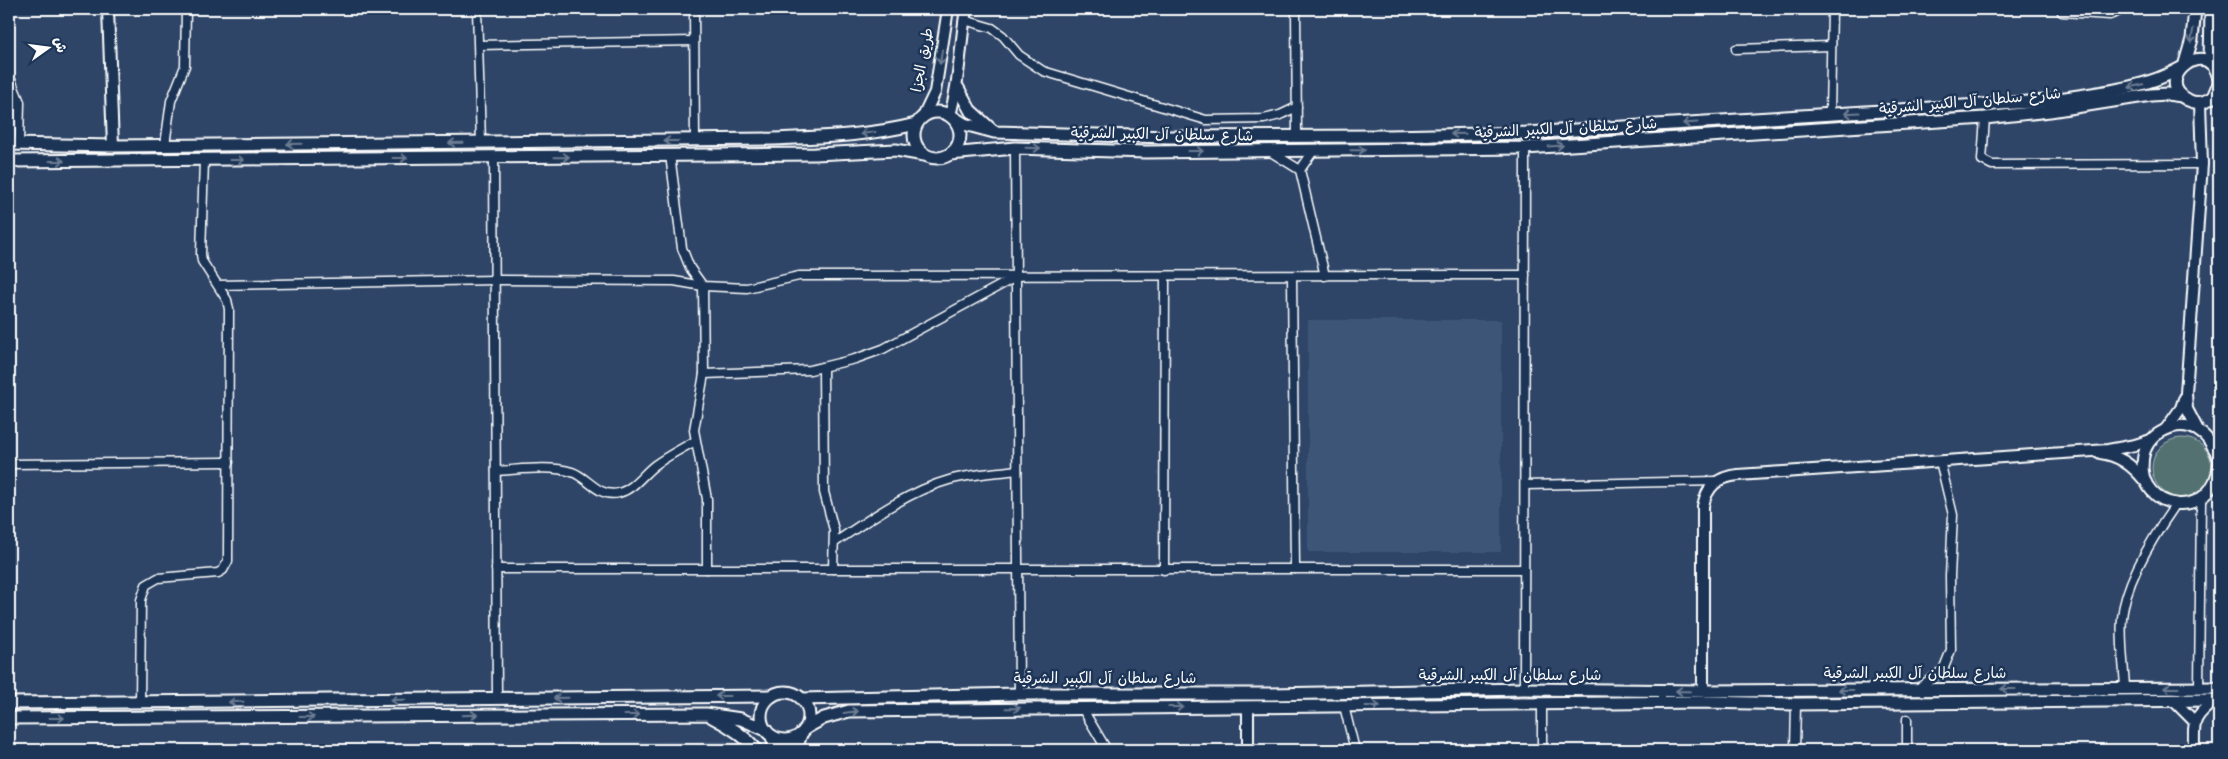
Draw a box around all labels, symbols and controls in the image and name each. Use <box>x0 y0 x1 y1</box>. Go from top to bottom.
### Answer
north arrow <box>22 22 72 72</box>
street label: طريق الجزا <box>905 26 941 94</box>
one-way arrow <box>2187 28 2196 44</box>
text: ش <box>47 35 72 55</box>
one-way arrow <box>936 49 946 65</box>
street label: شارع سلطان آل الكبير الشرقية <box>1878 82 2062 122</box>
one-way arrow <box>2128 82 2144 91</box>
one-way arrow <box>1845 108 1861 117</box>
street label: شارع سلطان آل الكبير الشرقية <box>1474 112 1658 146</box>
one-way arrow <box>1682 118 1698 127</box>
street label: شارع سلطان آل الكبير الشرقية <box>1071 121 1253 149</box>
one-way arrow <box>861 129 877 139</box>
one-way arrow <box>1450 130 1466 139</box>
one-way arrow <box>663 136 680 146</box>
one-way arrow <box>448 138 464 148</box>
one-way arrow <box>286 139 302 149</box>
one-way arrow <box>1547 142 1563 151</box>
one-way arrow <box>1025 144 1041 153</box>
one-way arrow <box>1350 145 1366 155</box>
one-way arrow <box>1187 146 1203 156</box>
one-way arrow <box>554 152 570 162</box>
one-way arrow <box>392 153 408 163</box>
one-way arrow <box>229 155 245 165</box>
one-way arrow <box>49 156 65 165</box>
street label: شارع سلطان آل الكبير الشرقية <box>1824 662 2006 686</box>
street label: شارع سلطان آل الكبير الشرقية <box>1419 664 1601 688</box>
street label: شارع سلطان آل الكبير الشرقية <box>1014 667 1196 691</box>
one-way arrow <box>2163 683 2179 693</box>
one-way arrow <box>2000 684 2016 693</box>
one-way arrow <box>1838 685 1854 695</box>
one-way arrow <box>1675 686 1692 696</box>
one-way arrow <box>715 691 732 701</box>
one-way arrow <box>553 693 569 703</box>
one-way arrow <box>390 695 406 705</box>
one-way arrow <box>228 697 244 707</box>
one-way arrow <box>1364 701 1381 711</box>
one-way arrow <box>1167 702 1183 712</box>
one-way arrow <box>1005 704 1021 713</box>
one-way arrow <box>842 707 858 717</box>
one-way arrow <box>624 710 640 720</box>
one-way arrow <box>462 711 478 720</box>
one-way arrow <box>299 712 315 722</box>
one-way arrow <box>49 713 65 722</box>

